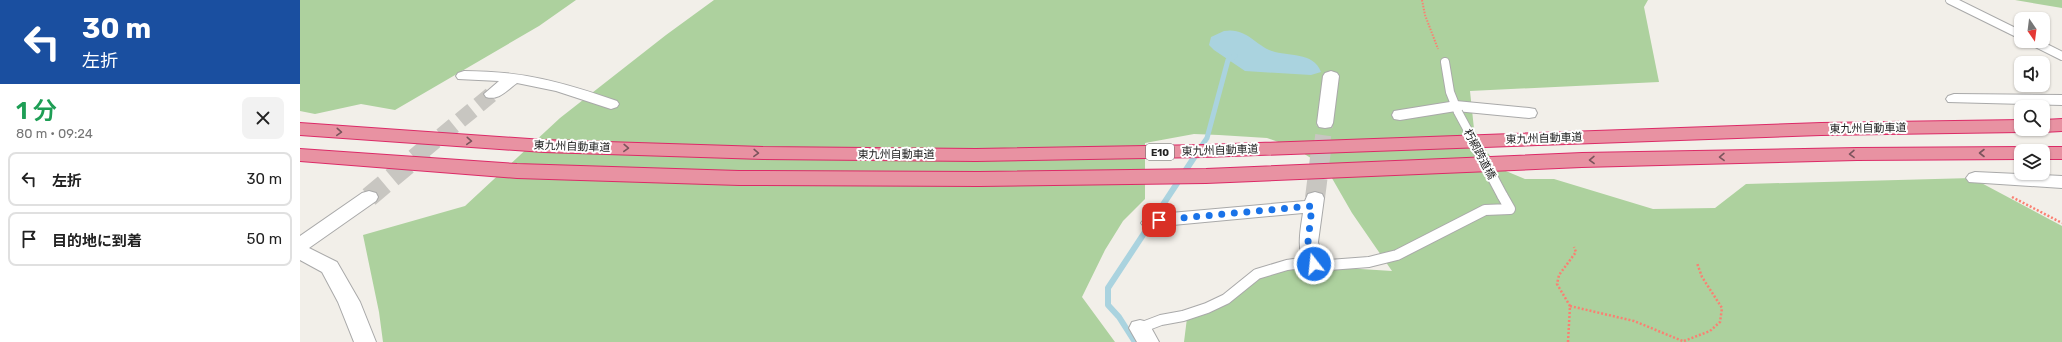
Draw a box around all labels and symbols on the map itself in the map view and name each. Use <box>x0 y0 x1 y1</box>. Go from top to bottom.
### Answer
north arrow <box>2014 12 2050 48</box>
street label: 東九州自動車道 <box>1829 121 1907 136</box>
street label: 朽網跨道橋 <box>1461 127 1498 182</box>
one-way arrow <box>336 128 342 137</box>
street label: 東九州自動車道 <box>1505 131 1583 146</box>
one-way arrow <box>466 136 472 145</box>
street label: 東九州自動車道 <box>533 139 611 154</box>
street label: 東九州自動車道 <box>1181 143 1259 158</box>
one-way arrow <box>623 144 629 153</box>
road number: E10 <box>1146 144 1174 160</box>
street label: 東九州自動車道 <box>858 148 935 161</box>
one-way arrow <box>753 149 759 157</box>
one-way arrow <box>1979 149 1985 157</box>
one-way arrow <box>1849 150 1855 158</box>
one-way arrow <box>1719 153 1725 161</box>
one-way arrow <box>1589 156 1595 164</box>
pin <box>1142 203 1176 237</box>
position arrow <box>1293 243 1335 285</box>

